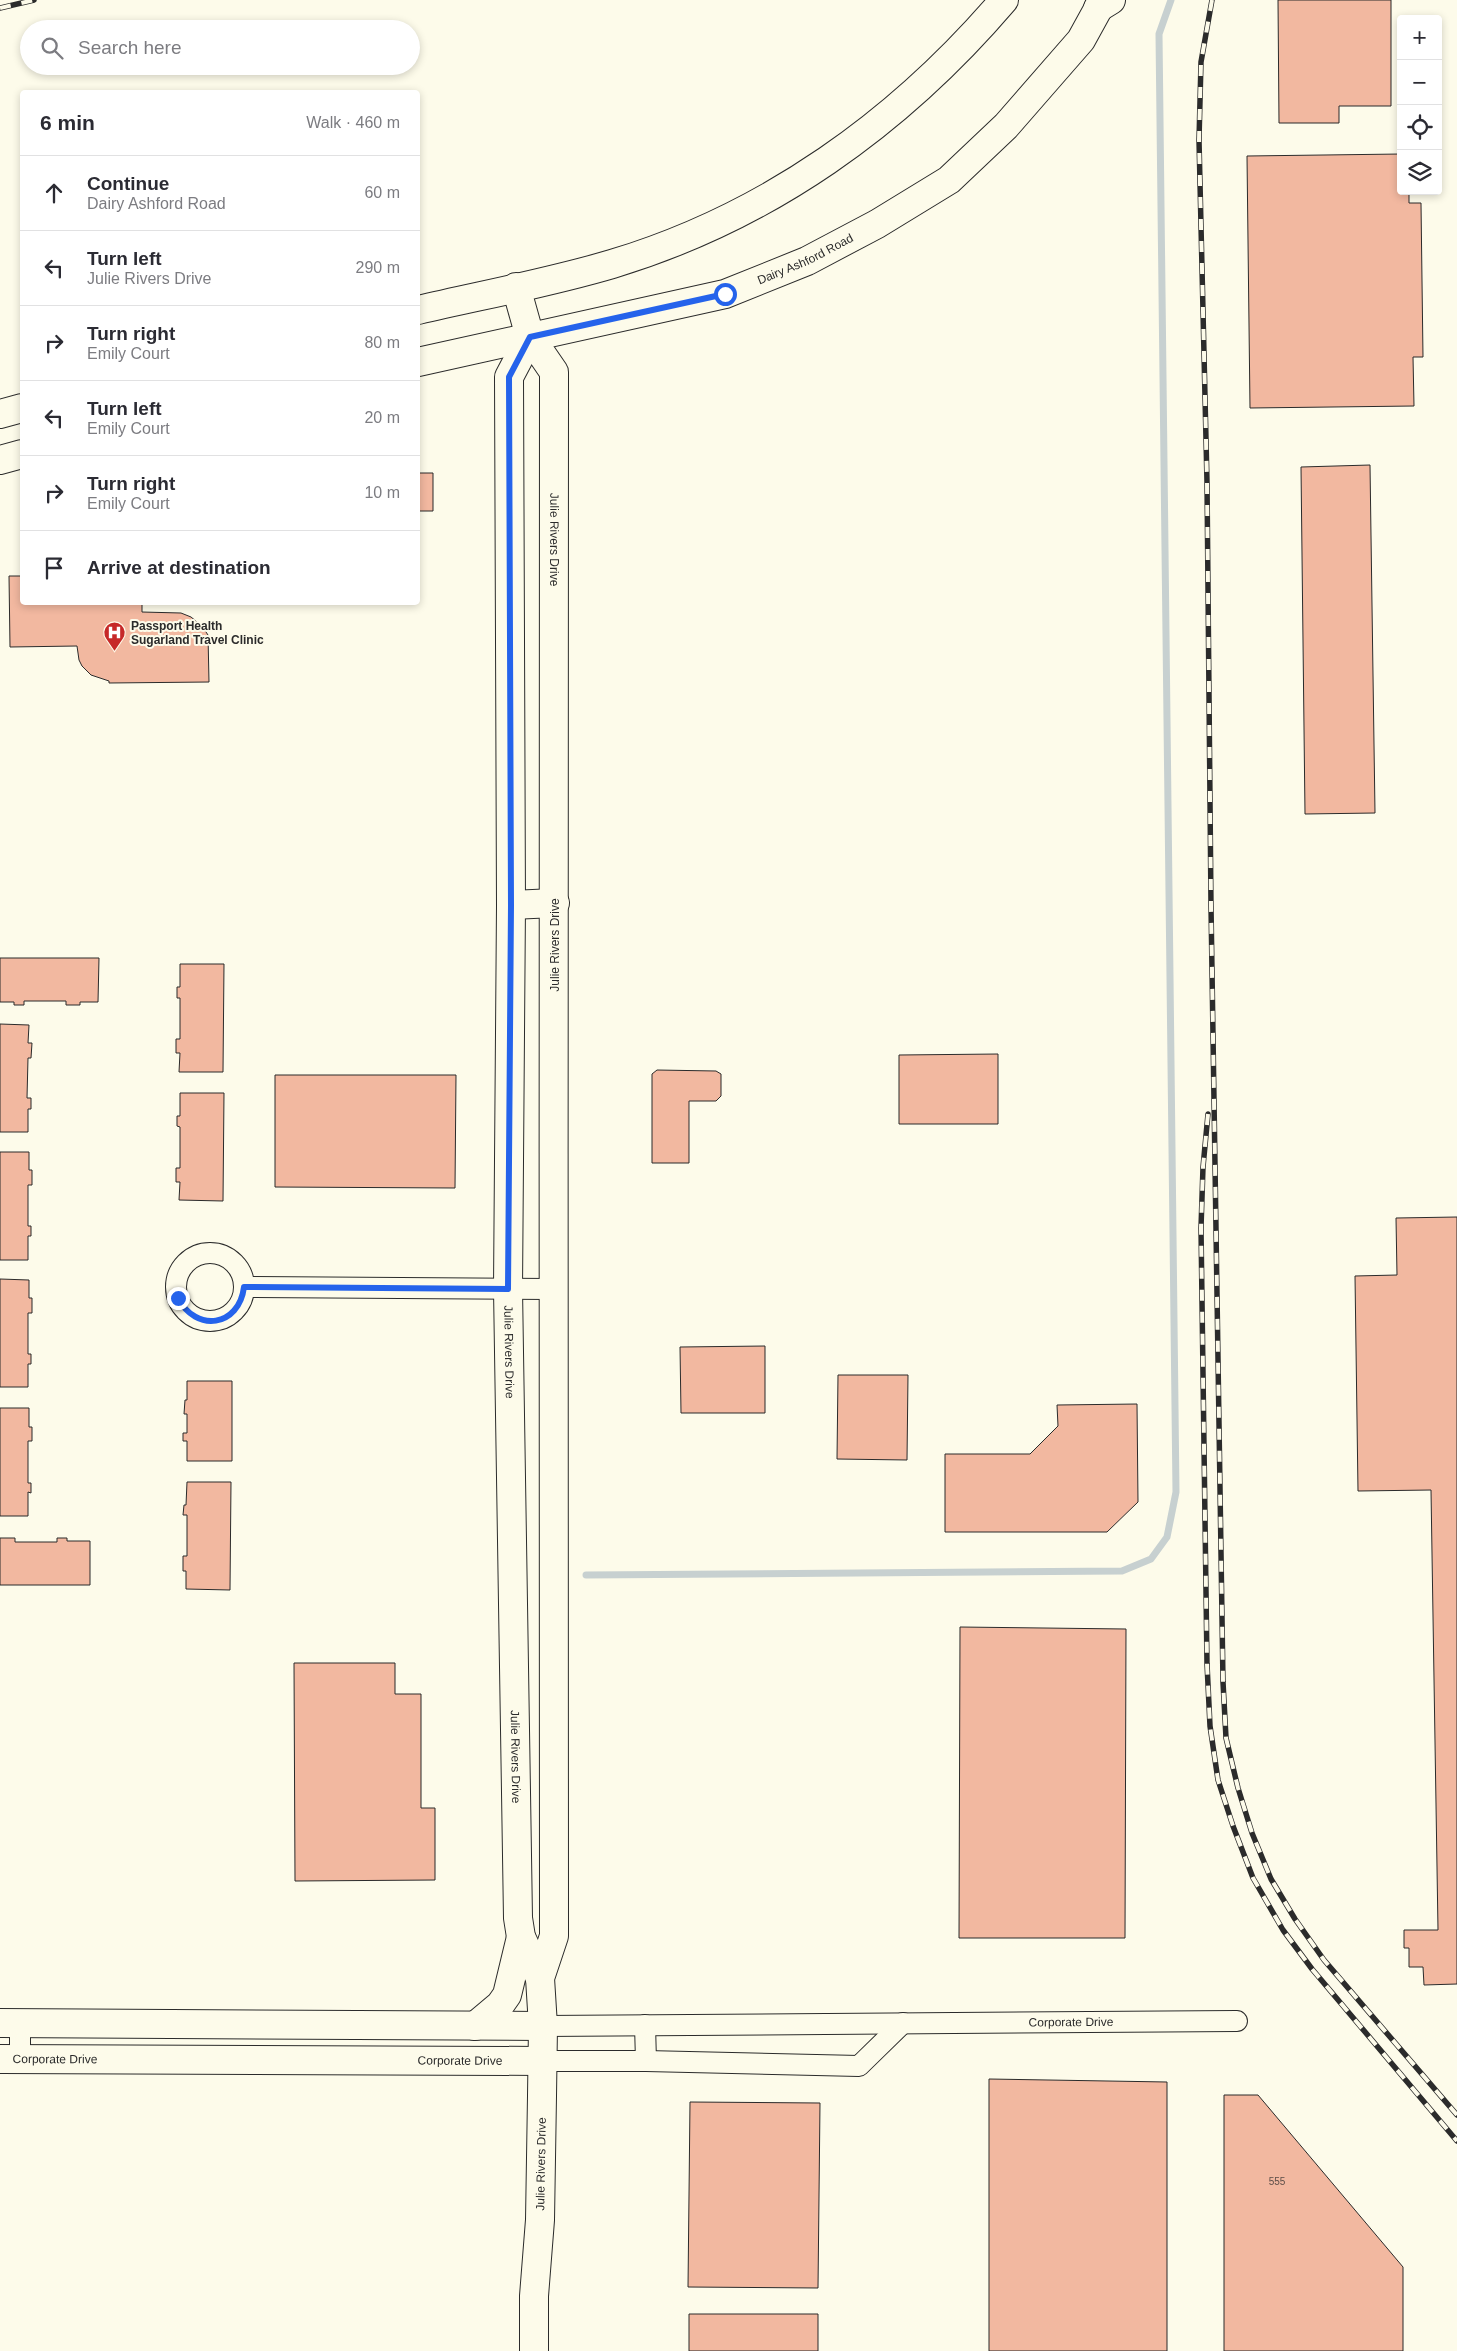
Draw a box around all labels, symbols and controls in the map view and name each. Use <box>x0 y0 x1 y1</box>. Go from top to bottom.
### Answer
map controls <box>1397 15 1442 195</box>
button: + <box>1397 15 1442 60</box>
search box <box>20 20 420 75</box>
icon: search <box>38 34 66 62</box>
text: Search here <box>78 37 182 58</box>
button: − <box>1397 60 1442 105</box>
button: locate <box>1397 105 1442 150</box>
text: 6 min <box>40 111 95 134</box>
text: Walk · 460 m <box>306 114 400 131</box>
button: layers <box>1397 150 1442 195</box>
text: Continue <box>87 173 169 194</box>
icon: ahead <box>40 179 68 207</box>
text: 60 m <box>364 184 400 201</box>
text: Dairy Ashford Road <box>87 195 226 212</box>
street label: Dairy Ashford Road <box>755 231 856 287</box>
text: Turn left <box>87 248 162 269</box>
icon: left <box>40 254 68 282</box>
text: 290 m <box>356 259 400 276</box>
text: Julie Rivers Drive <box>87 270 211 287</box>
route start <box>714 283 737 306</box>
text: Turn right <box>87 323 175 344</box>
icon: right <box>40 329 68 357</box>
text: 80 m <box>364 334 400 351</box>
text: Emily Court <box>87 345 170 362</box>
text: Turn left <box>87 398 162 419</box>
icon: left <box>40 404 68 432</box>
text: 20 m <box>364 409 400 426</box>
text: Emily Court <box>87 420 170 437</box>
text: Turn right <box>87 473 175 494</box>
icon: right <box>40 479 68 507</box>
text: 10 m <box>364 484 400 501</box>
street label: Julie Rivers Drive <box>547 493 561 587</box>
text: Emily Court <box>87 495 170 512</box>
icon: arrive <box>40 554 68 582</box>
text: Arrive at destination <box>87 557 271 578</box>
place label: Passport Health Sugarland Travel Clinic <box>131 619 264 647</box>
hospital icon: Passport Health Sugarland Travel Clinic <box>103 621 127 652</box>
street label: Julie Rivers Drive <box>548 898 562 992</box>
route end <box>167 1287 190 1310</box>
street label: Julie Rivers Drive <box>501 1305 517 1399</box>
street label: Julie Rivers Drive <box>508 1710 523 1804</box>
street label: Corporate Drive <box>1029 2015 1114 2030</box>
street label: Corporate Drive <box>13 2052 98 2066</box>
street label: Corporate Drive <box>418 2054 503 2068</box>
street label: Julie Rivers Drive <box>533 2117 549 2211</box>
house number: 555 <box>1269 2176 1286 2187</box>

